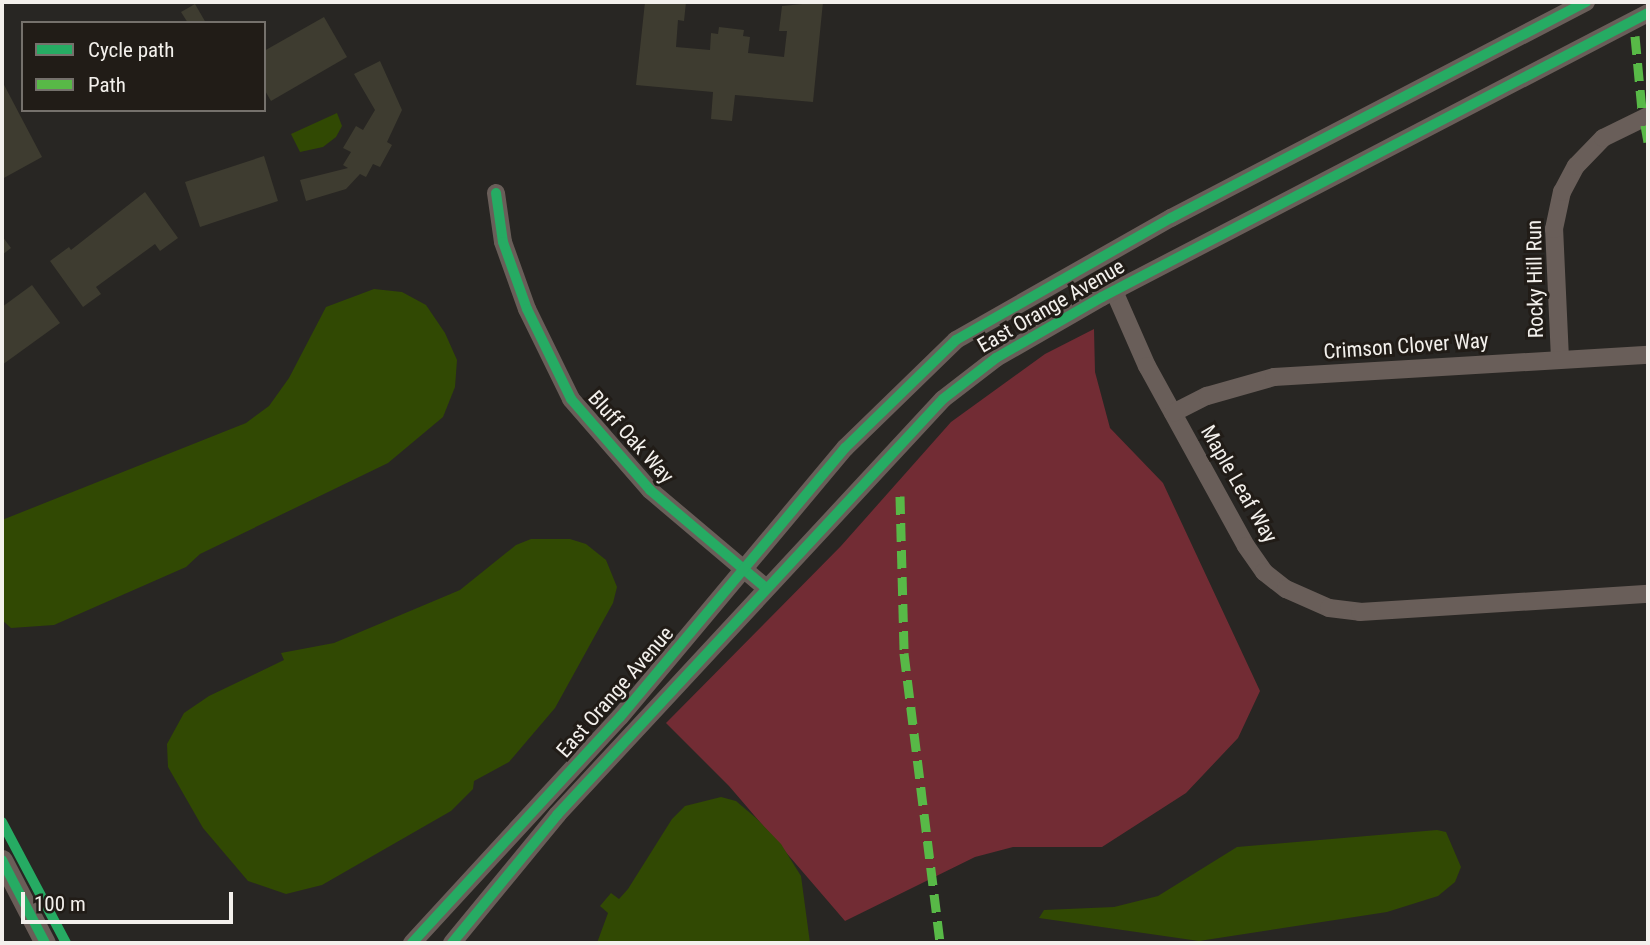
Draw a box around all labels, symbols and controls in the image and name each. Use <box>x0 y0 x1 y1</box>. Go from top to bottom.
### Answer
legend <box>21 21 266 112</box>
text: Cycle path <box>88 38 174 62</box>
text: Path <box>88 73 126 97</box>
street label: Rocky Hill Run <box>1521 220 1549 338</box>
street label: East Orange Avenue <box>973 254 1129 358</box>
street label: Crimson Clover Way <box>1323 328 1489 364</box>
street label: Bluff Oak Way <box>583 386 679 488</box>
street label: Maple Leaf Way <box>1195 421 1283 547</box>
street label: East Orange Avenue <box>551 621 679 763</box>
scale bar <box>24 878 236 922</box>
text: 100 m <box>34 892 86 916</box>

